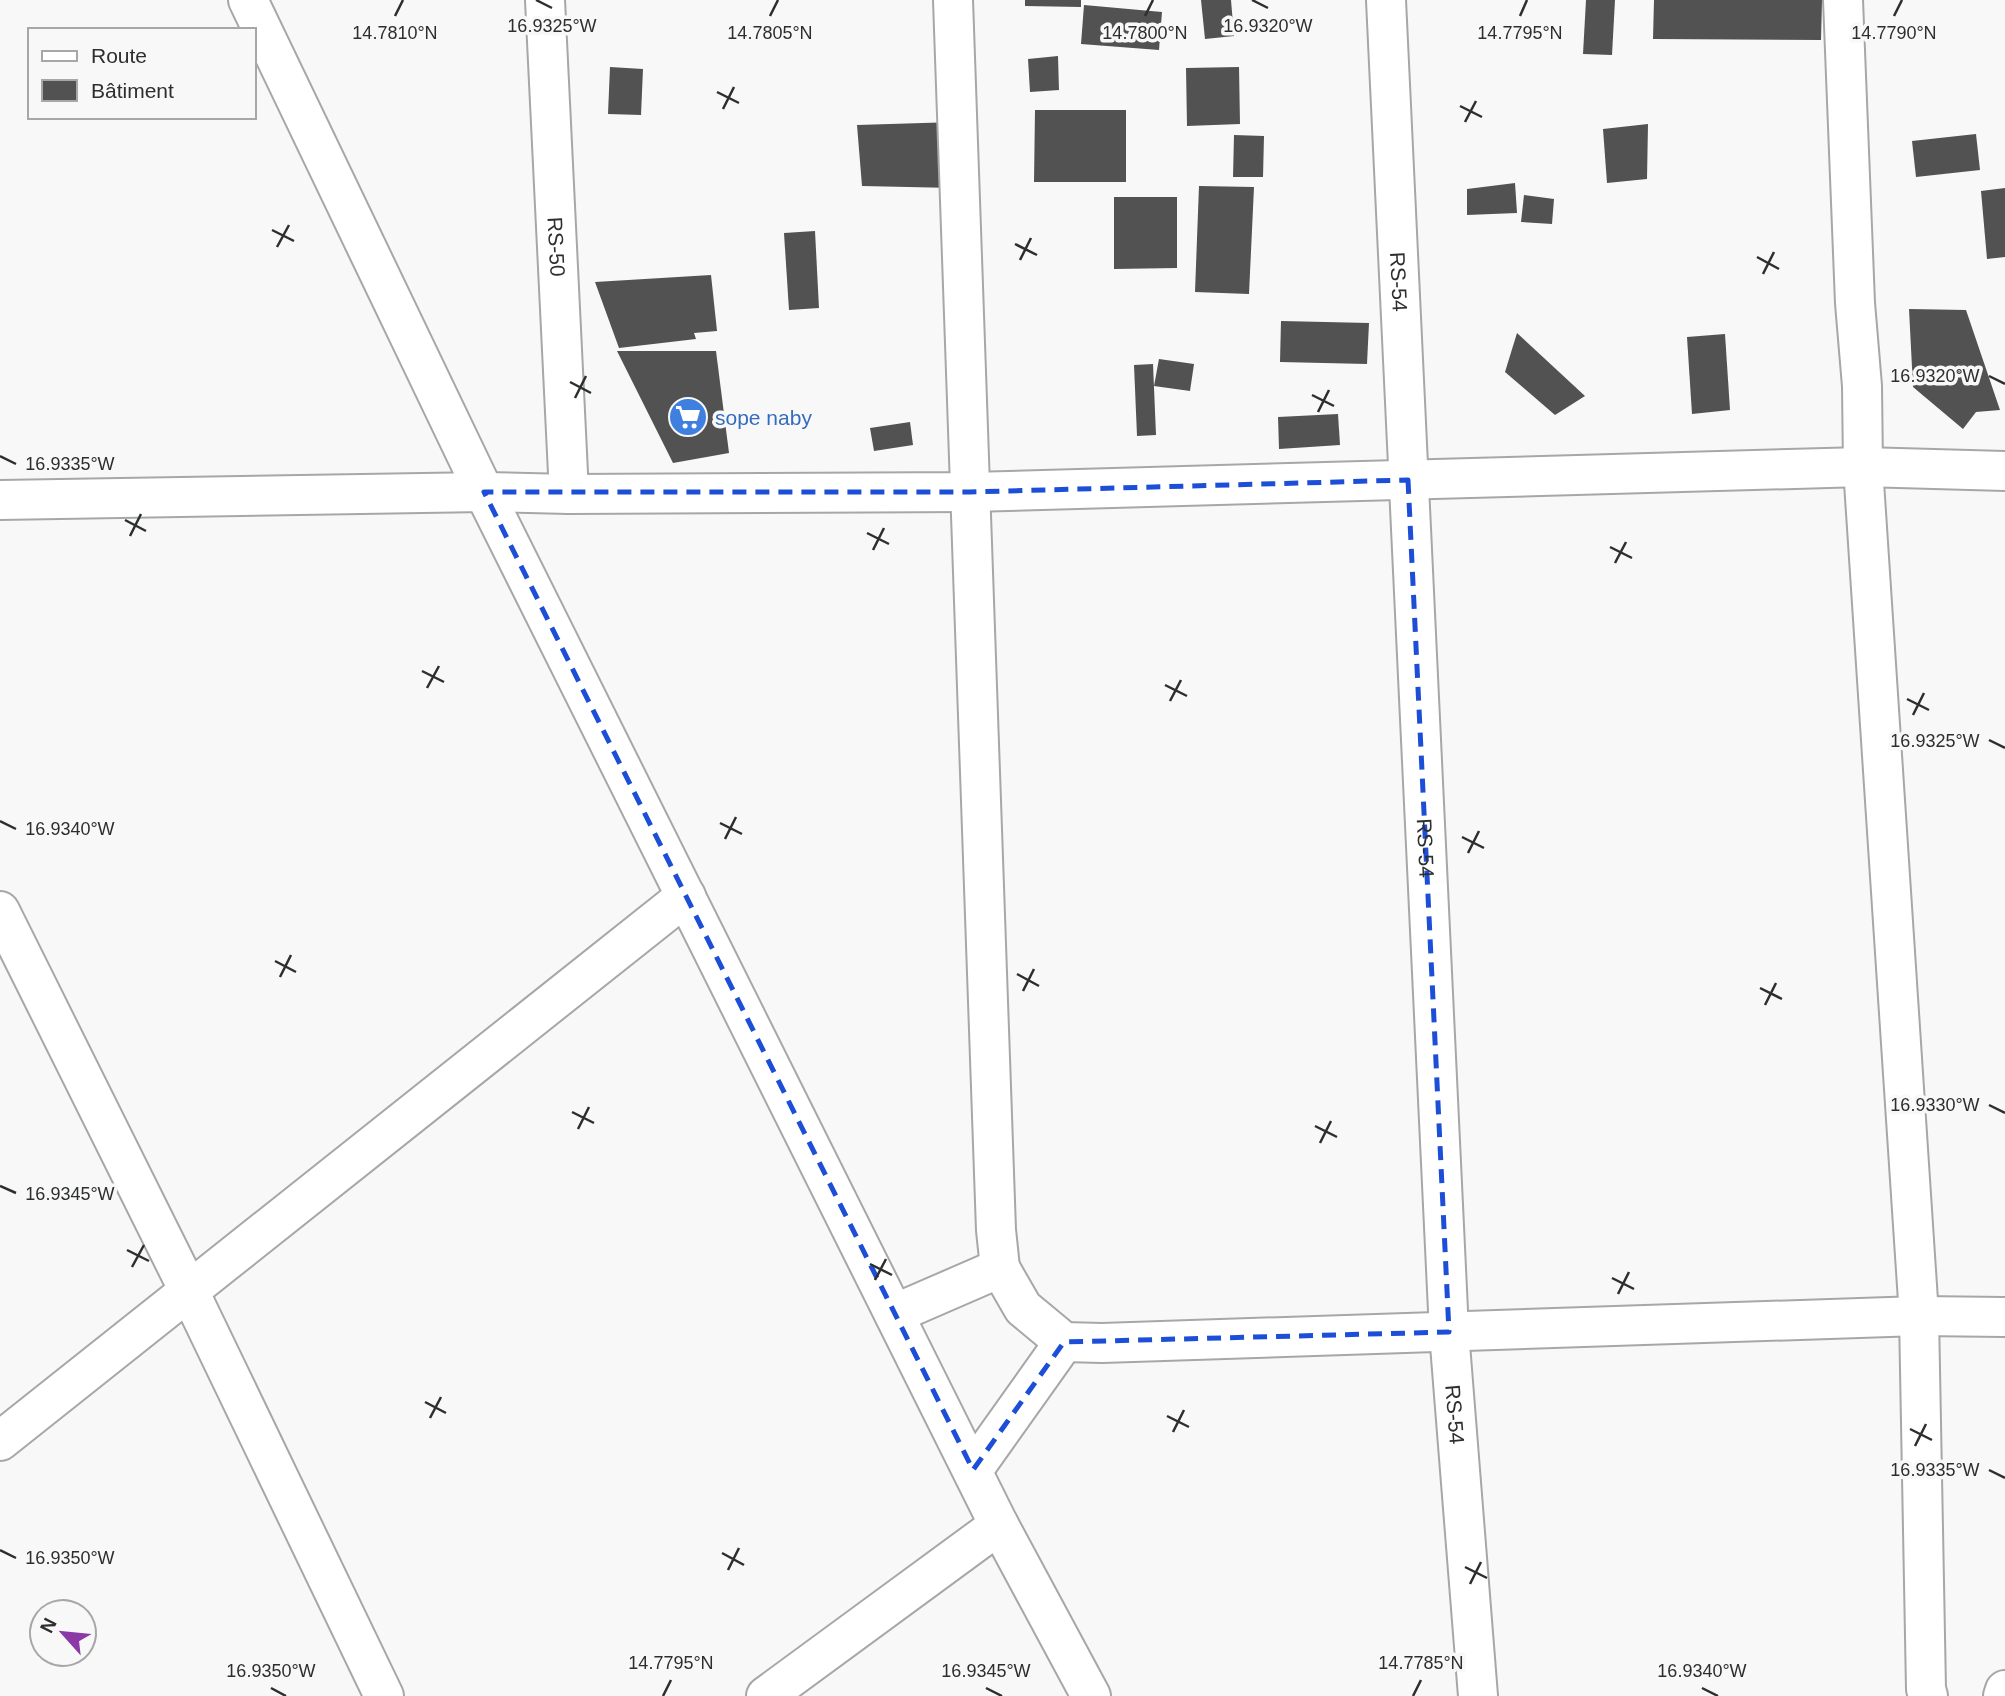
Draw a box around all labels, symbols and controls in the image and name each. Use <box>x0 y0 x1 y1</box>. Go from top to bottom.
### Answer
text: 16.9325°W <box>507 16 597 36</box>
text: 16.9320°W <box>1223 16 1313 36</box>
text: 14.7810°N <box>352 23 438 43</box>
text: 14.7805°N <box>727 23 813 43</box>
text: 14.7800°N <box>1102 23 1188 43</box>
text: 14.7795°N <box>1477 23 1563 43</box>
text: 14.7790°N <box>1851 23 1937 43</box>
legend <box>28 28 256 119</box>
text: Route <box>91 44 147 67</box>
text: Bâtiment <box>91 79 174 102</box>
street label: RS-50 <box>544 216 570 277</box>
street label: RS-54 <box>1386 251 1412 312</box>
text: 16.9320°W <box>1890 366 1980 386</box>
supermarket icon: sope naby <box>667 396 709 438</box>
place label: sope naby <box>715 406 812 429</box>
text: 16.9335°W <box>25 454 115 474</box>
text: 16.9325°W <box>1890 731 1980 751</box>
street label: RS-54 <box>1413 818 1439 879</box>
text: 16.9340°W <box>25 819 115 839</box>
text: 16.9330°W <box>1890 1095 1980 1115</box>
text: 16.9345°W <box>25 1184 115 1204</box>
street label: RS-54 <box>1442 1384 1469 1445</box>
text: 16.9335°W <box>1890 1460 1980 1480</box>
text: 16.9350°W <box>25 1548 115 1568</box>
north arrow <box>28 1598 98 1668</box>
text: N <box>36 1615 61 1636</box>
text: 14.7795°N <box>628 1653 714 1673</box>
text: 14.7785°N <box>1378 1653 1464 1673</box>
text: 16.9350°W <box>226 1661 316 1681</box>
text: 16.9345°W <box>941 1661 1031 1681</box>
text: 16.9340°W <box>1657 1661 1747 1681</box>

